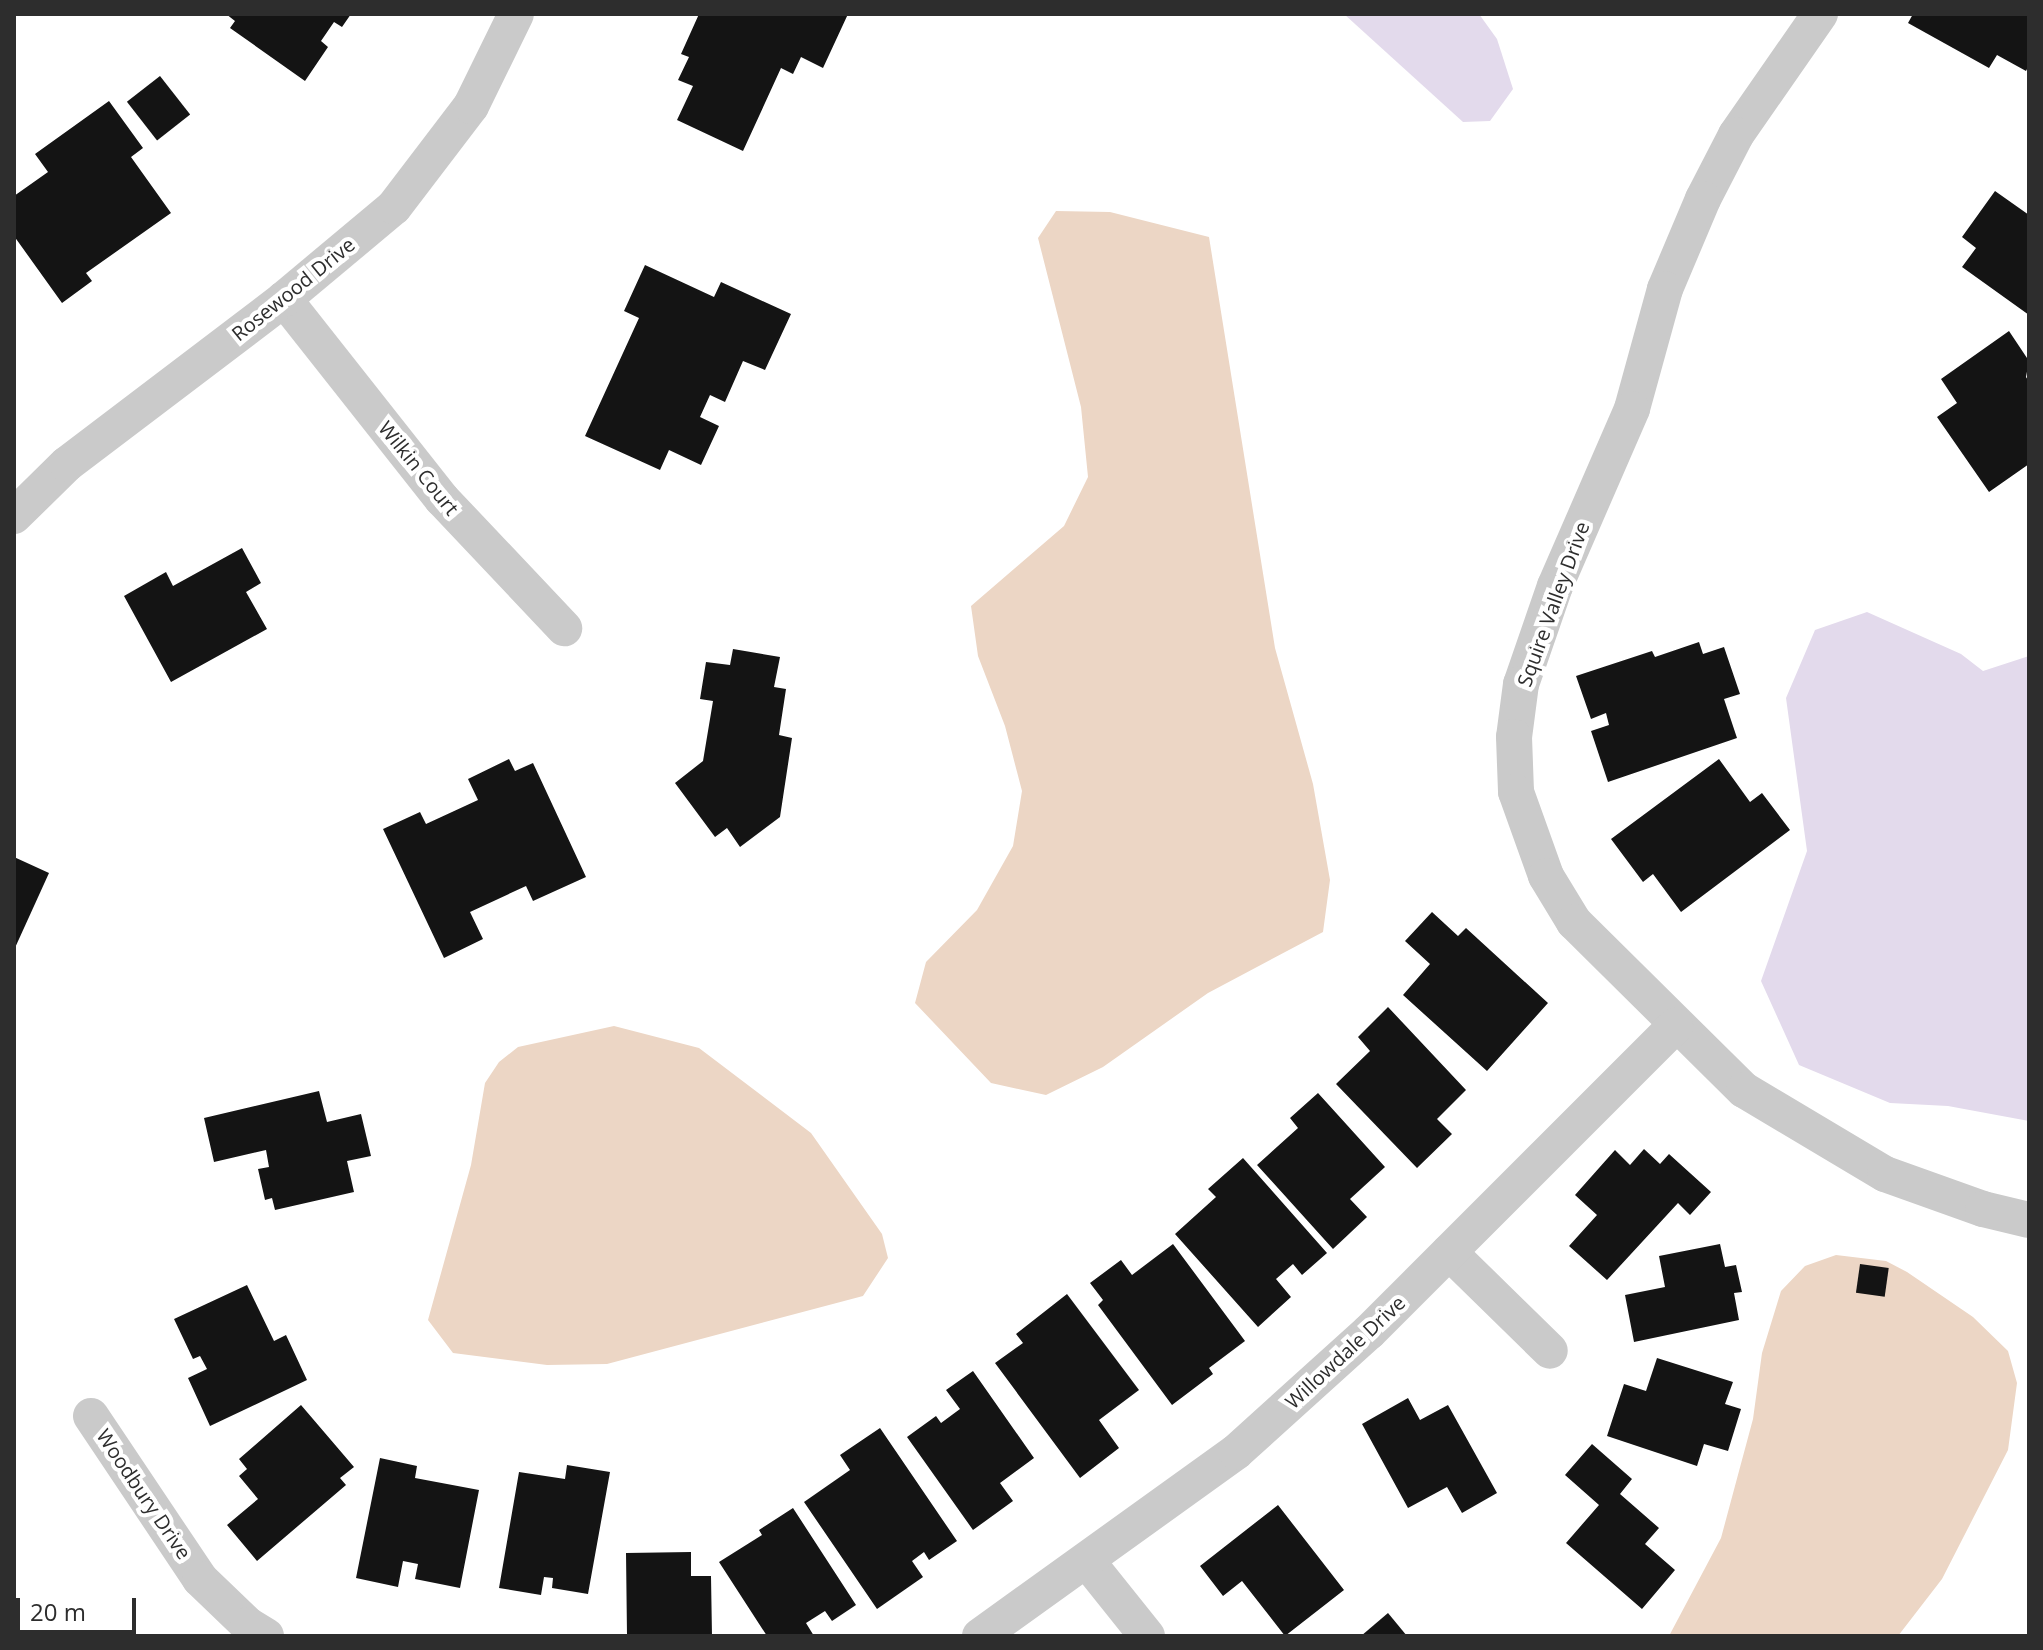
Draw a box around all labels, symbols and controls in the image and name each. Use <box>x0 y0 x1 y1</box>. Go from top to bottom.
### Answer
street label: Rosewood Drive <box>227 232 359 346</box>
street label: Wilkin Court <box>374 416 464 520</box>
street label: Squire Valley Drive <box>1512 518 1594 690</box>
street label: Willowdale Drive <box>1280 1290 1410 1414</box>
street label: Woodbury Drive <box>92 1424 196 1564</box>
scale bar <box>20 1582 140 1632</box>
text: 20 m <box>30 1595 86 1628</box>

